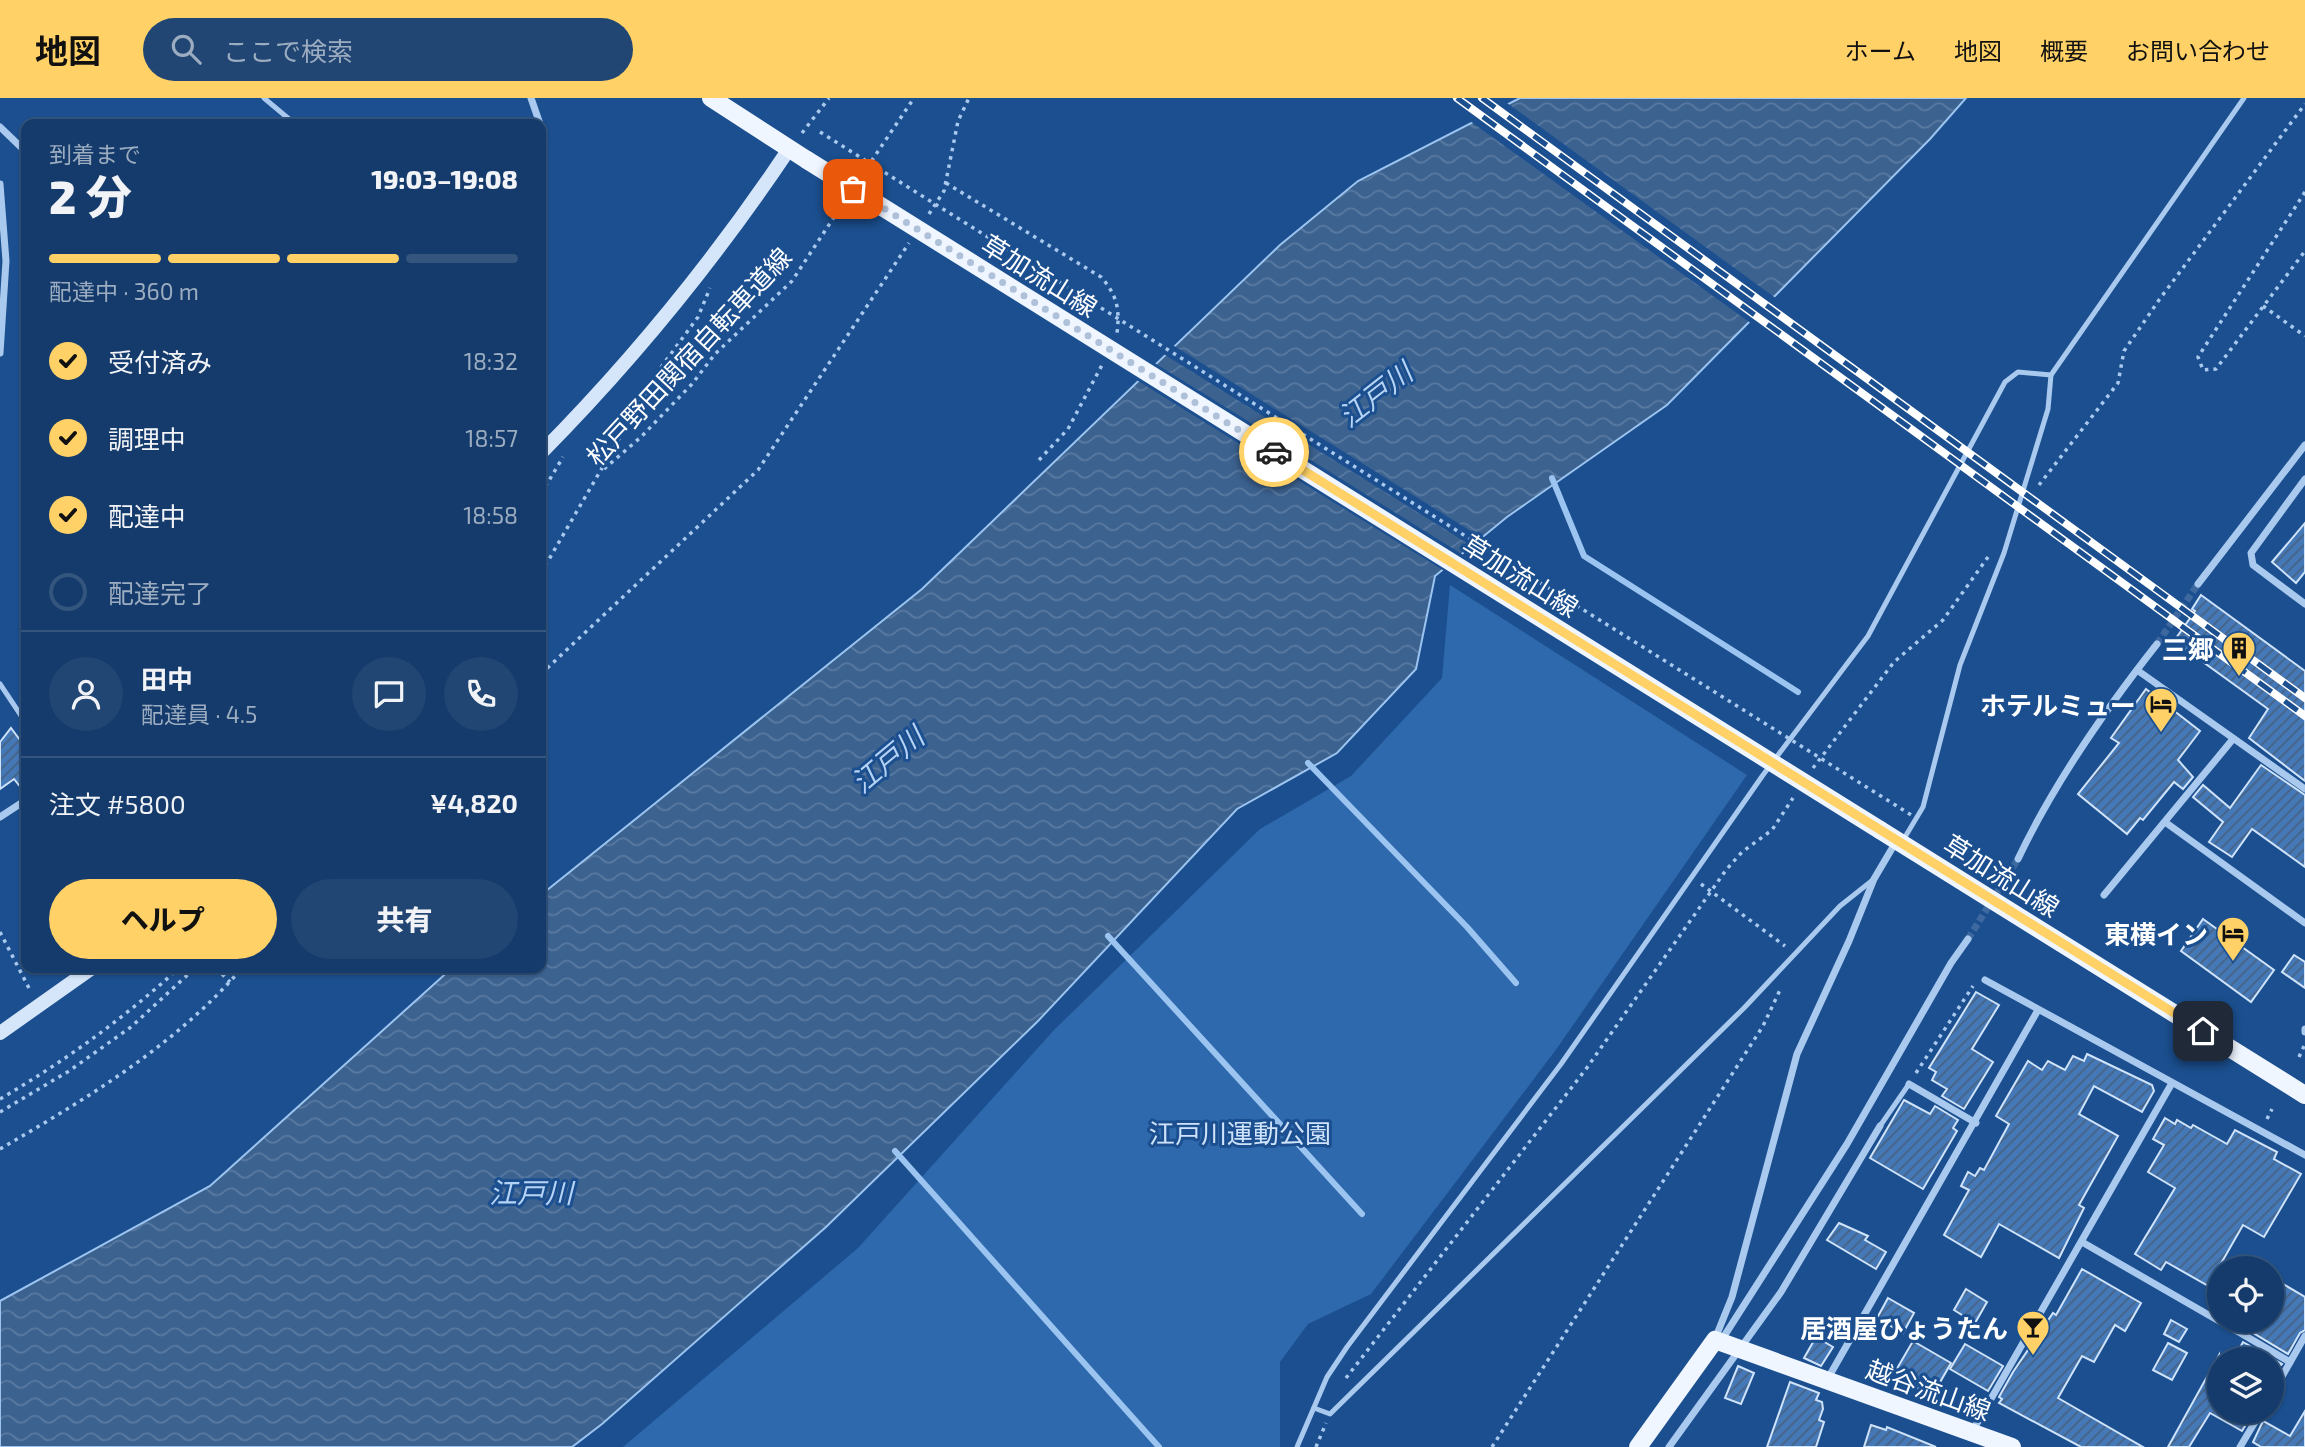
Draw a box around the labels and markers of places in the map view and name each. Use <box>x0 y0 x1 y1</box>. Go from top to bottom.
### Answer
pin <box>823 159 883 219</box>
building icon: 三郷 <box>2220 629 2258 678</box>
place label: 三郷 <box>2162 633 2214 664</box>
hotel icon: ホテルミュー <box>2142 685 2180 734</box>
place label: ホテルミュー <box>1980 689 2136 720</box>
hotel icon: 東横イン <box>2214 914 2252 963</box>
place label: 東横イン <box>2104 918 2208 949</box>
pin <box>2173 1001 2233 1061</box>
bar icon: 居酒屋ひょうたん <box>2014 1308 2052 1357</box>
place label: 居酒屋ひょうたん <box>1800 1312 2008 1343</box>

